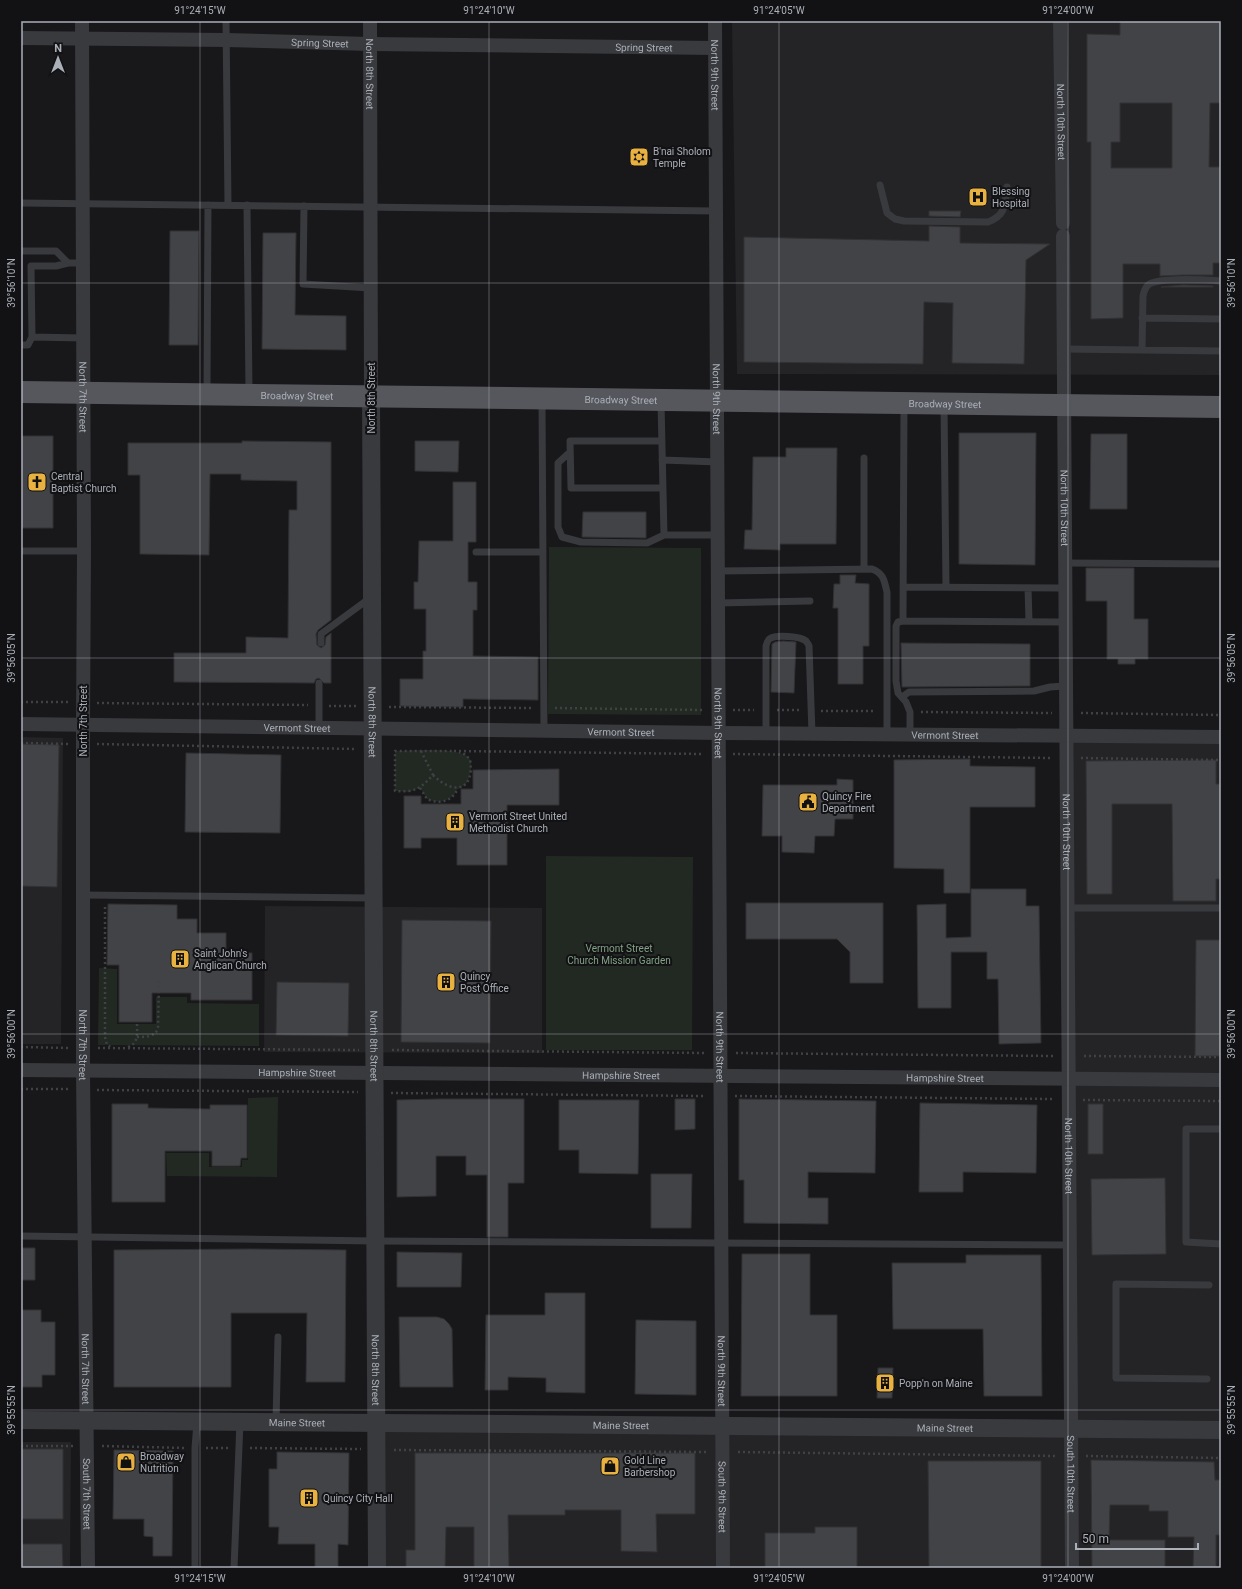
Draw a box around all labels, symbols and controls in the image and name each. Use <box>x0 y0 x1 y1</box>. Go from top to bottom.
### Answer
text: 91°24'15"W <box>174 5 226 16</box>
text: 91°24'10"W <box>463 5 515 16</box>
text: 91°24'05"W <box>753 5 805 16</box>
text: 91°24'00"W <box>1042 5 1094 16</box>
street label: Spring Street <box>291 37 349 49</box>
north arrow <box>38 38 78 78</box>
street label: North 8th Street <box>364 38 375 110</box>
street label: North 9th Street <box>709 39 720 111</box>
text: N <box>54 42 62 55</box>
street label: Spring Street <box>615 42 673 54</box>
street label: North 10th Street <box>1055 84 1067 160</box>
synagogue icon: B'nai Sholom Temple <box>628 146 650 168</box>
place label: B'nai Sholom Temple <box>653 146 711 169</box>
hospital icon: Blessing Hospital <box>967 186 989 208</box>
place label: Blessing Hospital <box>992 186 1030 209</box>
text: 39°56'10"N <box>6 258 17 308</box>
text: 39°56'10"N <box>1226 258 1237 308</box>
street label: North 7th Street <box>77 361 89 433</box>
street label: North 8th Street <box>366 363 377 434</box>
street label: North 9th Street <box>711 363 722 435</box>
street label: Broadway Street <box>260 390 333 402</box>
street label: Broadway Street <box>584 394 657 406</box>
street label: Broadway Street <box>908 398 981 410</box>
street label: North 10th Street <box>1059 470 1070 546</box>
church icon: Central Baptist Church <box>26 471 48 493</box>
place label: Central Baptist Church <box>51 471 116 494</box>
text: 39°56'05"N <box>6 633 17 683</box>
text: 39°56'05"N <box>1226 633 1237 683</box>
street label: North 7th Street <box>78 686 89 757</box>
street label: North 8th Street <box>366 686 378 758</box>
street label: North 9th Street <box>712 687 724 759</box>
street label: Vermont Street <box>263 722 331 734</box>
street label: Vermont Street <box>587 726 655 738</box>
street label: Vermont Street <box>911 730 979 741</box>
public building icon: Quincy Fire Department <box>797 791 819 813</box>
place label: Quincy Fire Department <box>822 791 875 814</box>
street label: North 10th Street <box>1061 794 1072 870</box>
building icon: Vermont Street United Methodist Church <box>444 811 466 833</box>
place label: Vermont Street United Methodist Church <box>469 811 567 834</box>
park label: Vermont Street Church Mission Garden <box>567 943 671 966</box>
building icon: Saint John's Anglican Church <box>169 948 191 970</box>
place label: Saint John's Anglican Church <box>194 948 267 971</box>
building icon: Quincy Post Office <box>435 971 457 993</box>
place label: Quincy Post Office <box>460 971 509 994</box>
text: 39°56'00"N <box>6 1009 17 1059</box>
street label: North 7th Street <box>77 1009 88 1081</box>
text: 39°56'00"N <box>1226 1009 1237 1059</box>
street label: North 8th Street <box>368 1010 380 1082</box>
street label: North 9th Street <box>714 1011 725 1083</box>
street label: Hampshire Street <box>258 1067 336 1079</box>
street label: Hampshire Street <box>582 1070 660 1081</box>
street label: Hampshire Street <box>906 1072 984 1084</box>
street label: North 10th Street <box>1063 1118 1074 1194</box>
street label: North 7th Street <box>80 1333 91 1405</box>
street label: North 8th Street <box>370 1334 381 1406</box>
street label: North 9th Street <box>716 1335 727 1407</box>
building icon: Popp'n on Maine <box>874 1372 896 1394</box>
place label: Popp'n on Maine <box>899 1378 973 1389</box>
text: 39°55'55"N <box>6 1385 17 1435</box>
text: 39°55'55"N <box>1226 1385 1237 1435</box>
street label: Maine Street <box>269 1417 325 1429</box>
street label: Maine Street <box>593 1420 649 1431</box>
street label: Maine Street <box>917 1422 973 1434</box>
street label: South 10th Street <box>1065 1435 1077 1513</box>
shop icon: Broadway Nutrition <box>115 1451 137 1473</box>
place label: Broadway Nutrition <box>140 1451 184 1474</box>
shop icon: Gold Line Barbershop <box>599 1455 621 1477</box>
place label: Gold Line Barbershop <box>624 1455 676 1478</box>
street label: South 7th Street <box>81 1458 93 1530</box>
street label: South 9th Street <box>716 1461 728 1533</box>
building icon: Quincy City Hall <box>298 1487 320 1509</box>
place label: Quincy City Hall <box>323 1493 393 1504</box>
scale bar <box>1076 1525 1198 1551</box>
text: 50 m <box>1082 1532 1109 1546</box>
text: 91°24'15"W <box>174 1573 226 1584</box>
text: 91°24'10"W <box>463 1573 515 1584</box>
text: 91°24'05"W <box>753 1573 805 1584</box>
text: 91°24'00"W <box>1042 1573 1094 1584</box>

